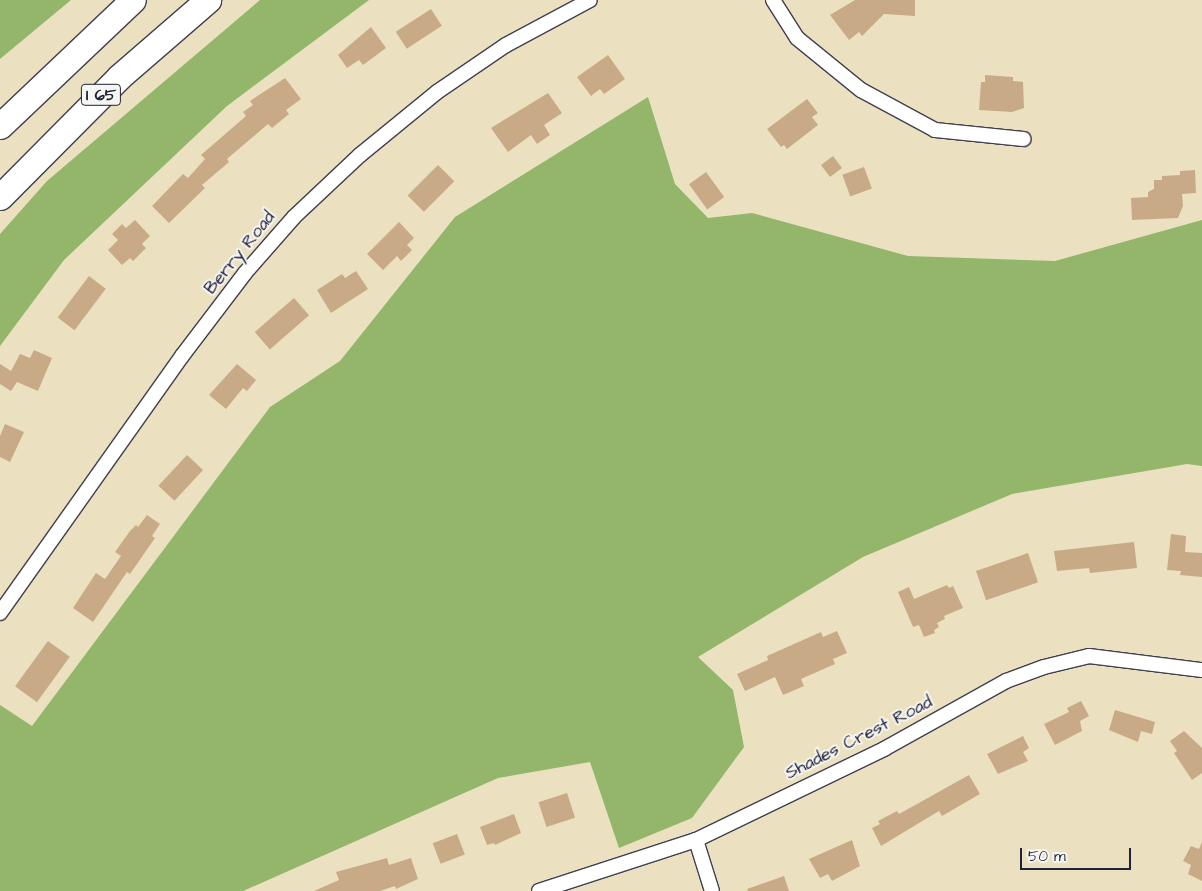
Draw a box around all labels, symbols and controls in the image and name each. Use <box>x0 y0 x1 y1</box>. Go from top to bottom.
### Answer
road number: I 65 <box>80 82 122 108</box>
street label: Berry Road <box>200 207 280 299</box>
street label: Shades Crest Road <box>782 692 936 784</box>
scale bar <box>1022 838 1133 870</box>
text: 50 m <box>1028 846 1066 867</box>

